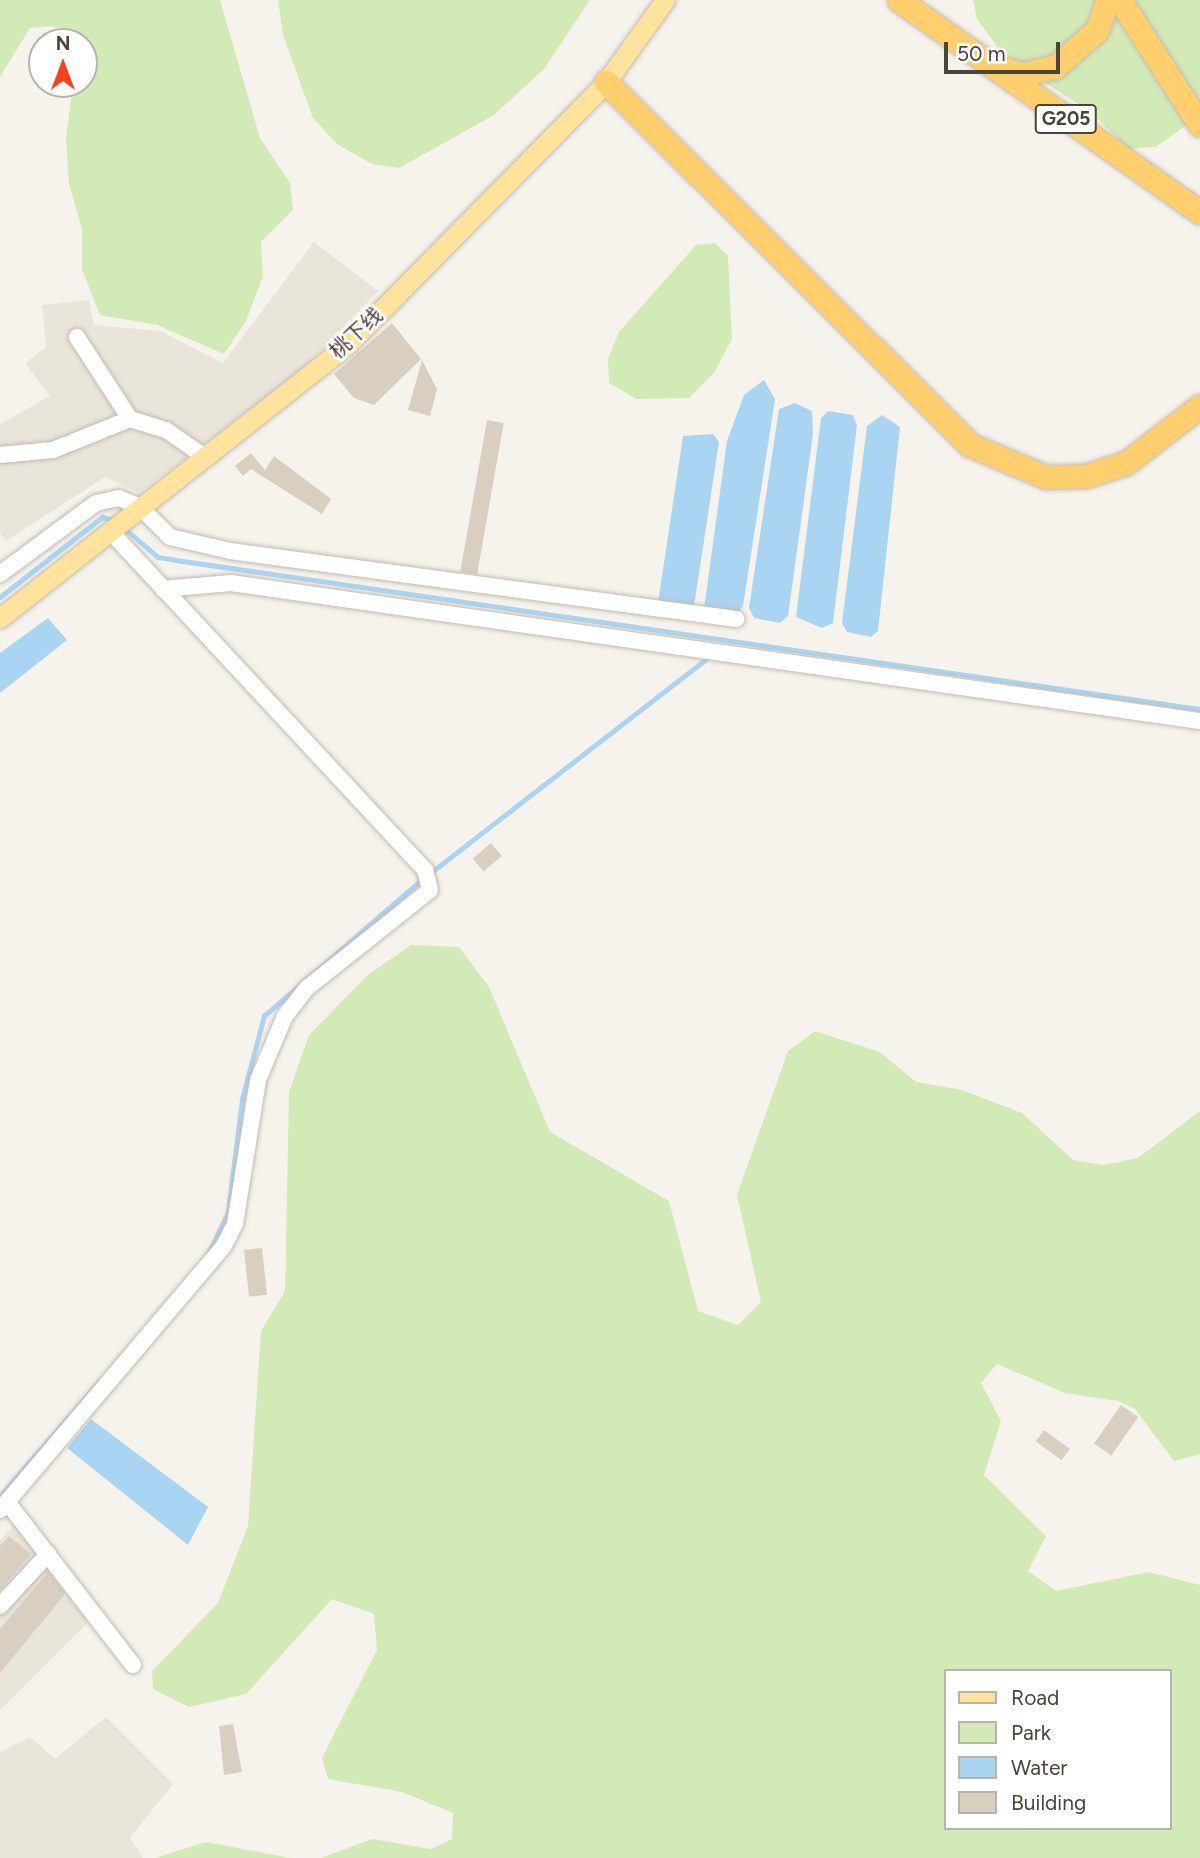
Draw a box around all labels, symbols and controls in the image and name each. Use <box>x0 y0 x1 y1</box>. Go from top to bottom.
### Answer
north arrow <box>28 28 98 98</box>
scale bar <box>948 28 1064 72</box>
text: N <box>56 32 70 55</box>
text: 50 m <box>957 41 1006 66</box>
road number: G205 <box>1034 104 1098 134</box>
street label: 桃下线 <box>324 302 388 364</box>
legend <box>944 1669 1172 1830</box>
text: Road <box>1011 1685 1059 1710</box>
text: Park <box>1011 1720 1051 1745</box>
text: Water <box>1011 1755 1067 1780</box>
text: Building <box>1011 1790 1086 1815</box>

